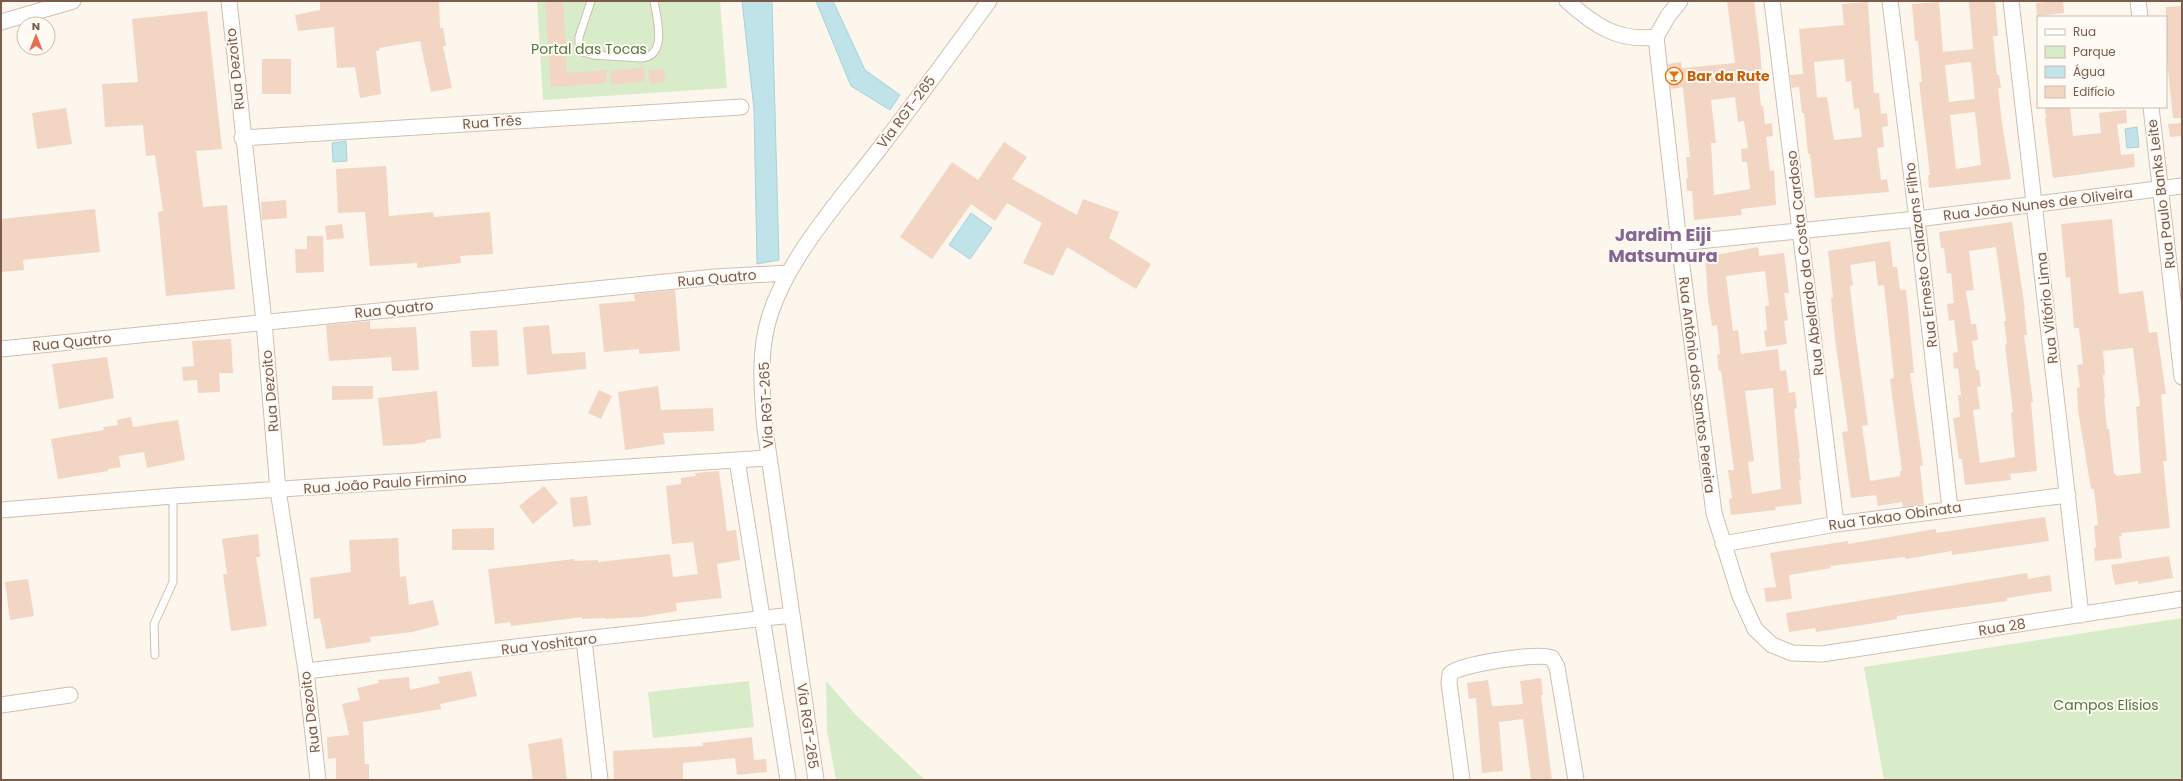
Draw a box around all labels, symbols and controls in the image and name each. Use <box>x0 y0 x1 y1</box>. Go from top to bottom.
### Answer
north arrow <box>16 16 56 56</box>
legend <box>2037 16 2167 108</box>
text: N <box>32 18 40 34</box>
text: Rua <box>2073 23 2096 40</box>
street label: Rua Dezoito <box>221 27 249 111</box>
park label: Portal das Tocas <box>531 39 647 59</box>
text: Parque <box>2073 43 2116 60</box>
text: Água <box>2073 63 2105 80</box>
bar icon: Bar da Rute <box>1664 66 1684 86</box>
place label: Bar da Rute <box>1687 66 1770 86</box>
street label: Via RGT-265 <box>872 71 940 153</box>
text: Edifício <box>2073 83 2115 100</box>
street label: Rua Três <box>462 110 522 134</box>
street label: Rua Paulo Banks Leite <box>2142 118 2180 270</box>
street label: Rua Abelardo da Costa Cardoso <box>1781 149 1829 377</box>
street label: Rua Ernesto Calazans Filho <box>1900 161 1942 349</box>
street label: Rua João Nunes de Oliveira <box>1942 182 2134 226</box>
district label: Jardim Eiji Matsumura <box>1608 222 1718 268</box>
street label: Rua Vitório Lima <box>2031 251 2063 365</box>
street label: Rua Quatro <box>677 265 757 291</box>
street label: Rua Antônio dos Santos Pereira <box>1674 275 1720 495</box>
street label: Rua Quatro <box>353 295 435 323</box>
street label: Rua Quatro <box>31 328 113 356</box>
street label: Rua Dezoito <box>256 349 284 433</box>
street label: Via RGT-265 <box>754 361 778 449</box>
street label: Rua João Paulo Firmino <box>303 467 467 499</box>
street label: Rua Takao Obinata <box>1827 497 1963 535</box>
street label: Rua 28 <box>1977 613 2027 641</box>
street label: Rua Yoshitaro <box>500 628 598 660</box>
street label: Rua Dezoito <box>295 670 325 754</box>
street label: Via RGT-265 <box>792 682 824 770</box>
park label: Campos Elísios <box>2053 695 2159 715</box>

